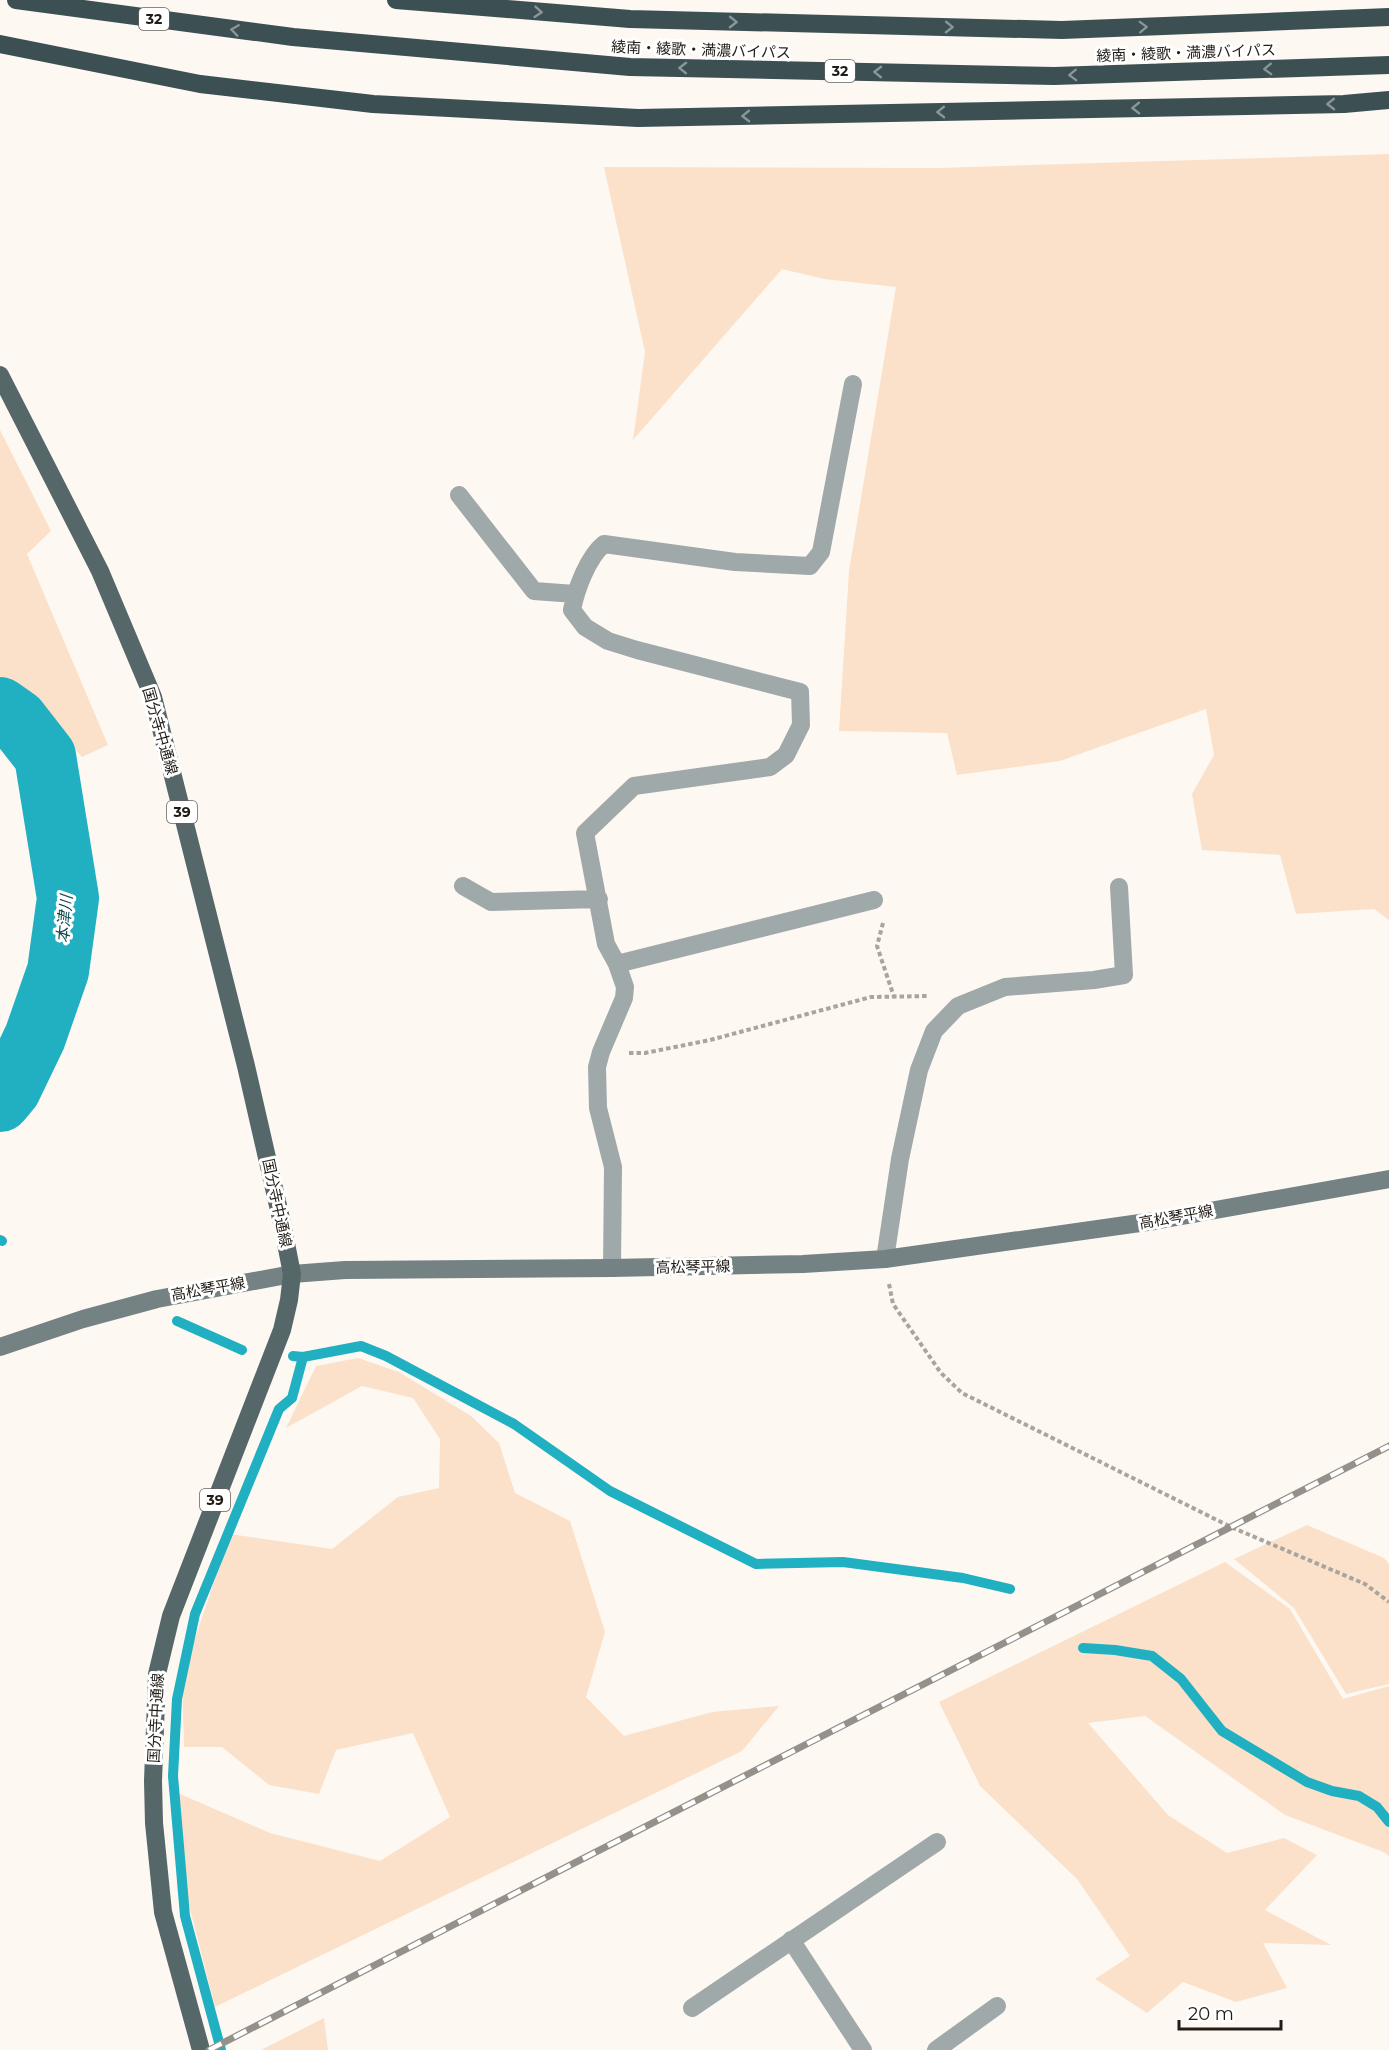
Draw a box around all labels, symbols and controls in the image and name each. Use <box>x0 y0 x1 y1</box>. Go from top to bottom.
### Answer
one-way arrow <box>533 5 542 18</box>
road number: 32 <box>139 8 169 30</box>
one-way arrow <box>728 15 737 28</box>
one-way arrow <box>1139 20 1148 33</box>
one-way arrow <box>944 21 953 33</box>
one-way arrow <box>230 24 239 36</box>
street label: 綾南・綾歌・満濃バイパス <box>611 37 791 62</box>
street label: 綾南・綾歌・満濃バイパス <box>1096 40 1276 65</box>
road number: 32 <box>825 60 855 82</box>
one-way arrow <box>678 62 687 74</box>
one-way arrow <box>1263 63 1272 75</box>
one-way arrow <box>873 66 882 78</box>
one-way arrow <box>1068 69 1077 81</box>
one-way arrow <box>1326 98 1335 111</box>
one-way arrow <box>1131 102 1140 115</box>
one-way arrow <box>936 106 945 118</box>
one-way arrow <box>741 110 750 122</box>
street label: 国分寺中通線 <box>139 685 182 777</box>
road number: 39 <box>167 801 197 823</box>
water label: 本津川 <box>53 892 76 944</box>
street label: 国分寺中通線 <box>259 1157 296 1249</box>
street label: 高松琴平線 <box>1137 1201 1215 1232</box>
street label: 高松琴平線 <box>655 1256 731 1277</box>
street label: 高松琴平線 <box>169 1273 247 1304</box>
road number: 39 <box>200 1489 230 1511</box>
street label: 国分寺中通線 <box>144 1673 167 1763</box>
scale bar <box>1179 1993 1281 2031</box>
text: 20 m <box>1188 2003 1234 2025</box>

